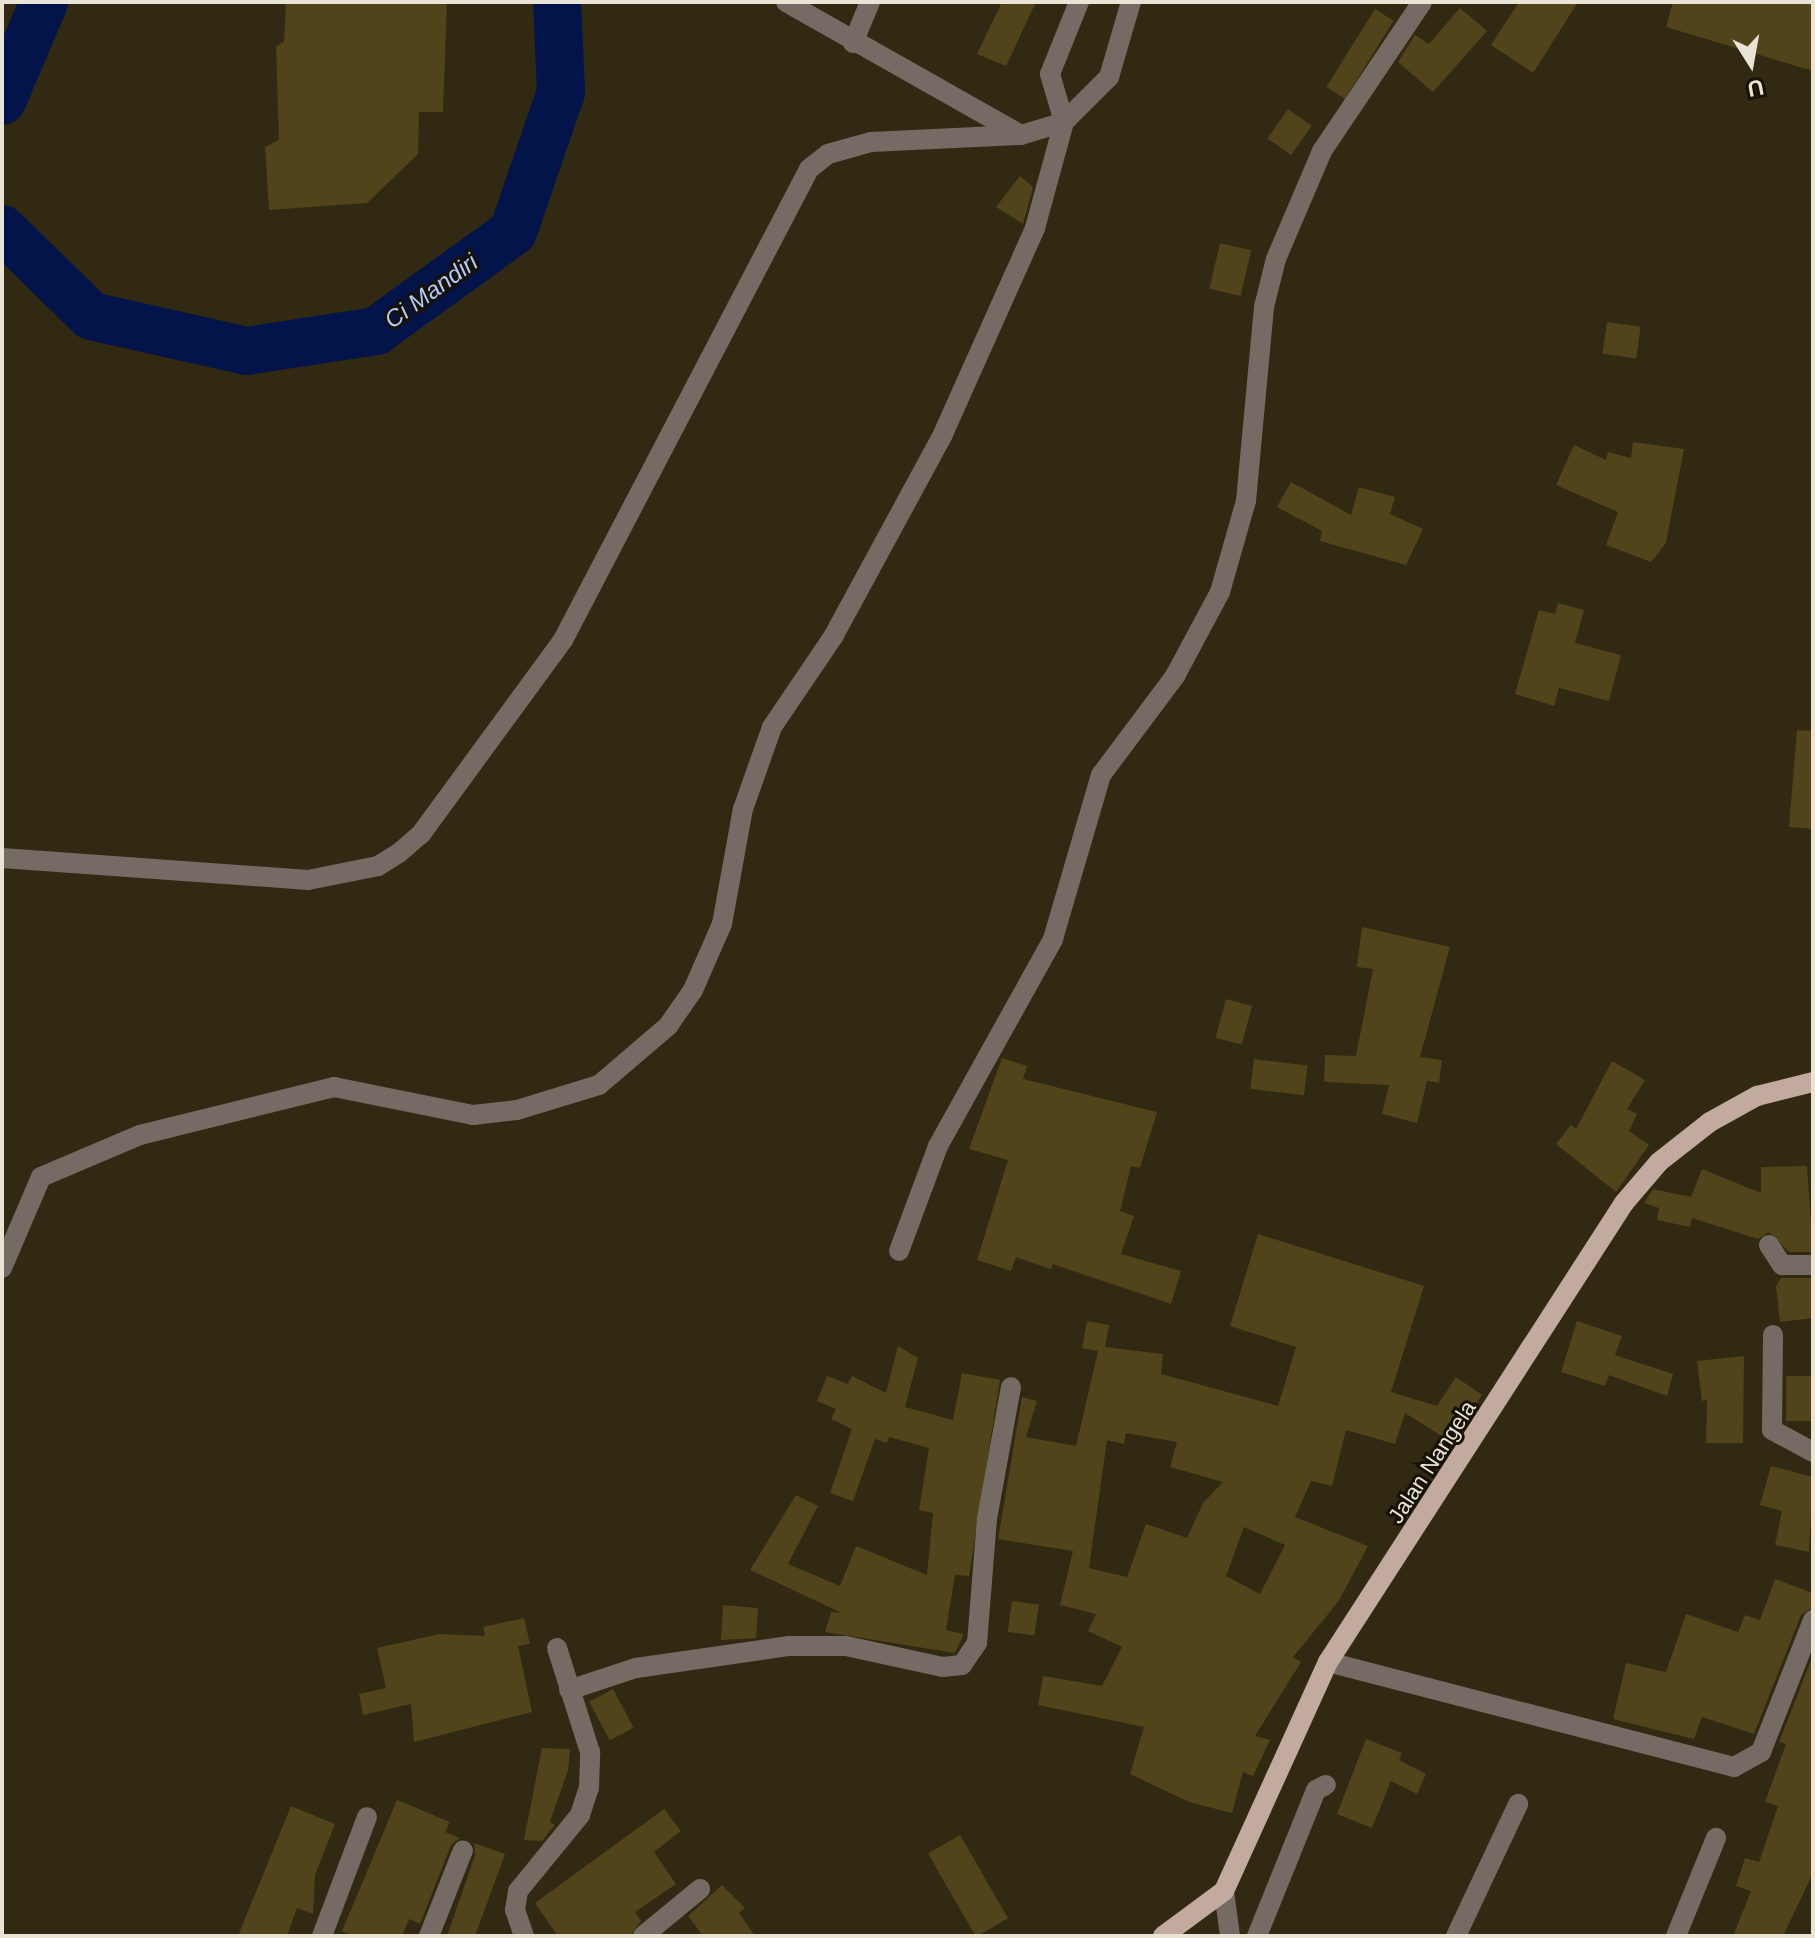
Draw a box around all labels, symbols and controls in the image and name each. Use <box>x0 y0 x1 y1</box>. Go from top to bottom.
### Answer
north arrow <box>1711 24 1791 104</box>
text: U <box>1745 74 1766 102</box>
water label: Ci Mandiri <box>379 248 483 334</box>
street label: Jalan Nangela <box>1383 1396 1481 1528</box>

